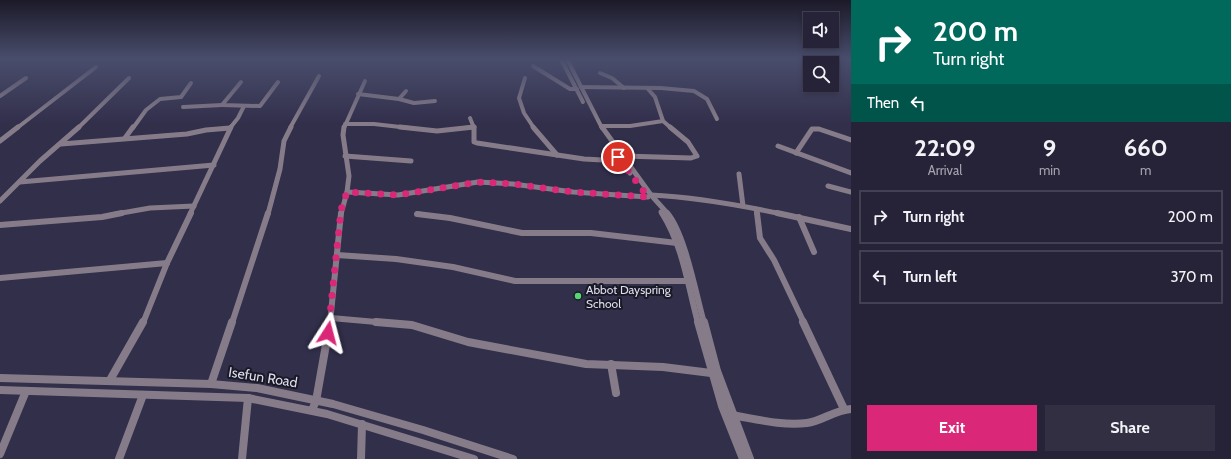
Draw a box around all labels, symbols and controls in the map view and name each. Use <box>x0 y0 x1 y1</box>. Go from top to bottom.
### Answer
map controls <box>803 12 839 92</box>
button: sound <box>803 12 839 48</box>
text: 200 m <box>933 14 1018 48</box>
icon: right <box>867 16 919 68</box>
text: Turn right <box>933 48 1004 70</box>
button: search <box>803 56 839 92</box>
icon: left <box>907 92 929 114</box>
text: Then <box>867 94 899 112</box>
text: 22:09 <box>914 133 976 162</box>
text: 9 <box>1043 133 1056 162</box>
text: 660 <box>1124 133 1168 162</box>
pin <box>601 140 635 174</box>
icon: arrive <box>607 146 629 168</box>
text: Arrival <box>928 162 962 178</box>
text: min <box>1039 162 1060 178</box>
text: m <box>1140 162 1151 178</box>
icon: right <box>869 206 891 228</box>
text: Turn right <box>903 208 964 226</box>
text: 200 m <box>1168 208 1213 226</box>
icon: left <box>869 266 891 288</box>
text: Turn left <box>903 268 957 286</box>
text: 370 m <box>1170 268 1213 286</box>
place label: Abbot Dayspring School <box>586 282 672 311</box>
marker: Abbot Dayspring School <box>573 291 583 301</box>
position arrow <box>307 312 349 354</box>
street label: Isefun Road <box>227 363 299 391</box>
button: Exit <box>867 405 1037 451</box>
button: Share <box>1045 405 1215 451</box>

